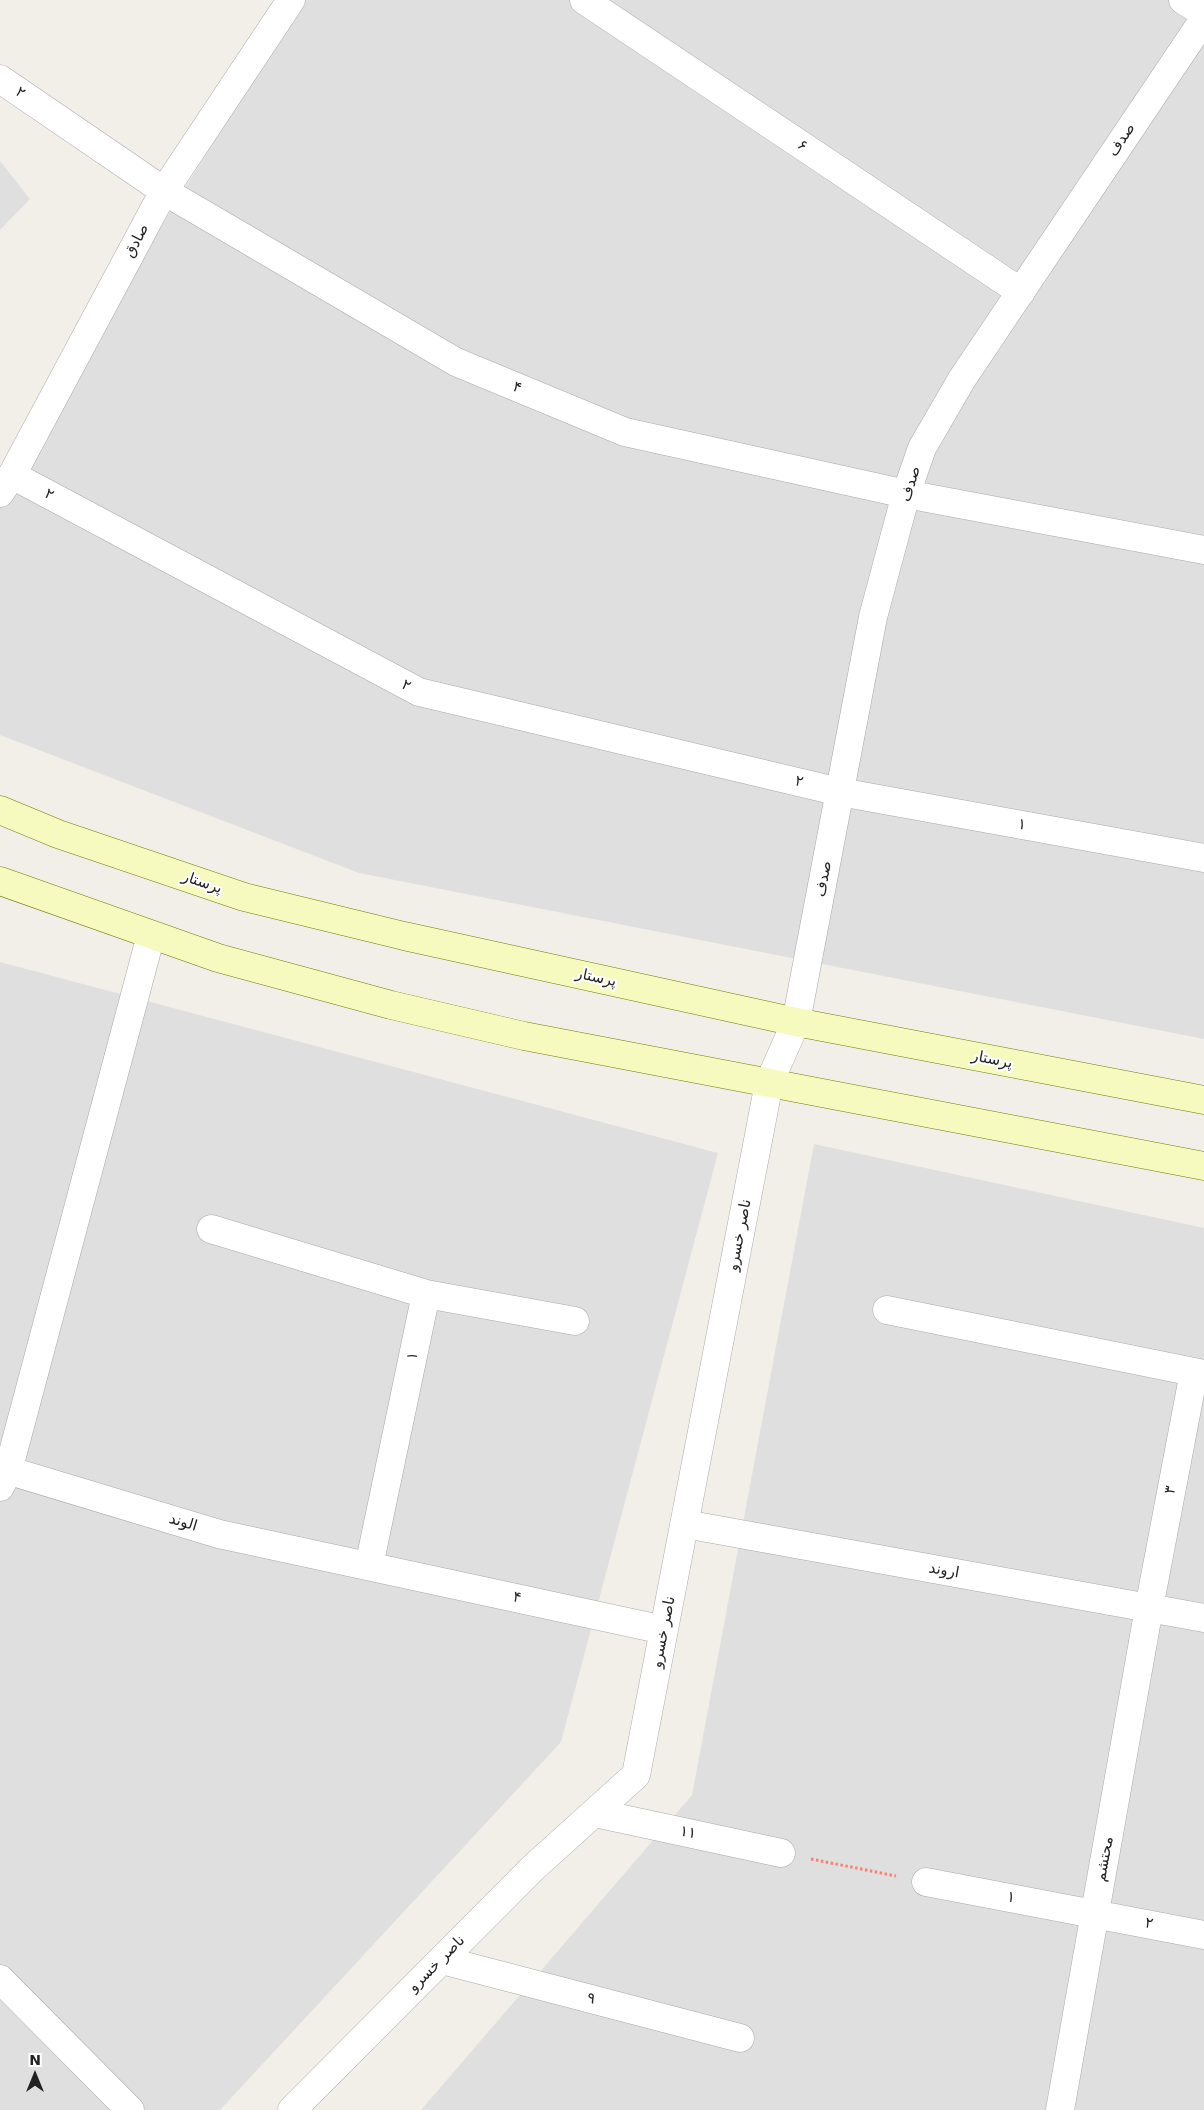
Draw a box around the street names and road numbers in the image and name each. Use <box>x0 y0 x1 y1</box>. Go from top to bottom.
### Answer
street label: ۲ <box>12 83 28 103</box>
street label: صدف <box>1104 120 1140 160</box>
street label: ۶ <box>794 136 810 156</box>
street label: صادق <box>121 221 153 261</box>
street label: ۴ <box>510 378 524 398</box>
street label: صدف <box>897 464 925 504</box>
street label: ۲ <box>41 485 57 505</box>
street label: ۲ <box>398 676 414 696</box>
street label: ۲ <box>793 772 805 792</box>
street label: ۱ <box>1016 815 1028 835</box>
street label: صدف <box>812 860 836 898</box>
street label: پرستار <box>180 868 224 898</box>
street label: پرستار <box>574 965 618 991</box>
street label: پرستار <box>970 1047 1014 1073</box>
street label: ناصر خسرو <box>724 1198 756 1272</box>
street label: ۱ <box>403 1350 423 1362</box>
street label: ۳ <box>1161 1484 1181 1496</box>
street label: الوند <box>167 1510 199 1536</box>
street label: اروند <box>927 1559 961 1583</box>
street label: ۴ <box>511 1588 523 1608</box>
street label: ناصر خسرو <box>648 1595 680 1669</box>
street label: ۱۱ <box>678 1823 698 1843</box>
street label: محتشم <box>1092 1835 1118 1883</box>
street label: ۱ <box>1005 1888 1017 1908</box>
street label: ۲ <box>1143 1914 1155 1934</box>
street label: ناصر خسرو <box>405 1932 469 1996</box>
street label: ۹ <box>585 1989 597 2009</box>

